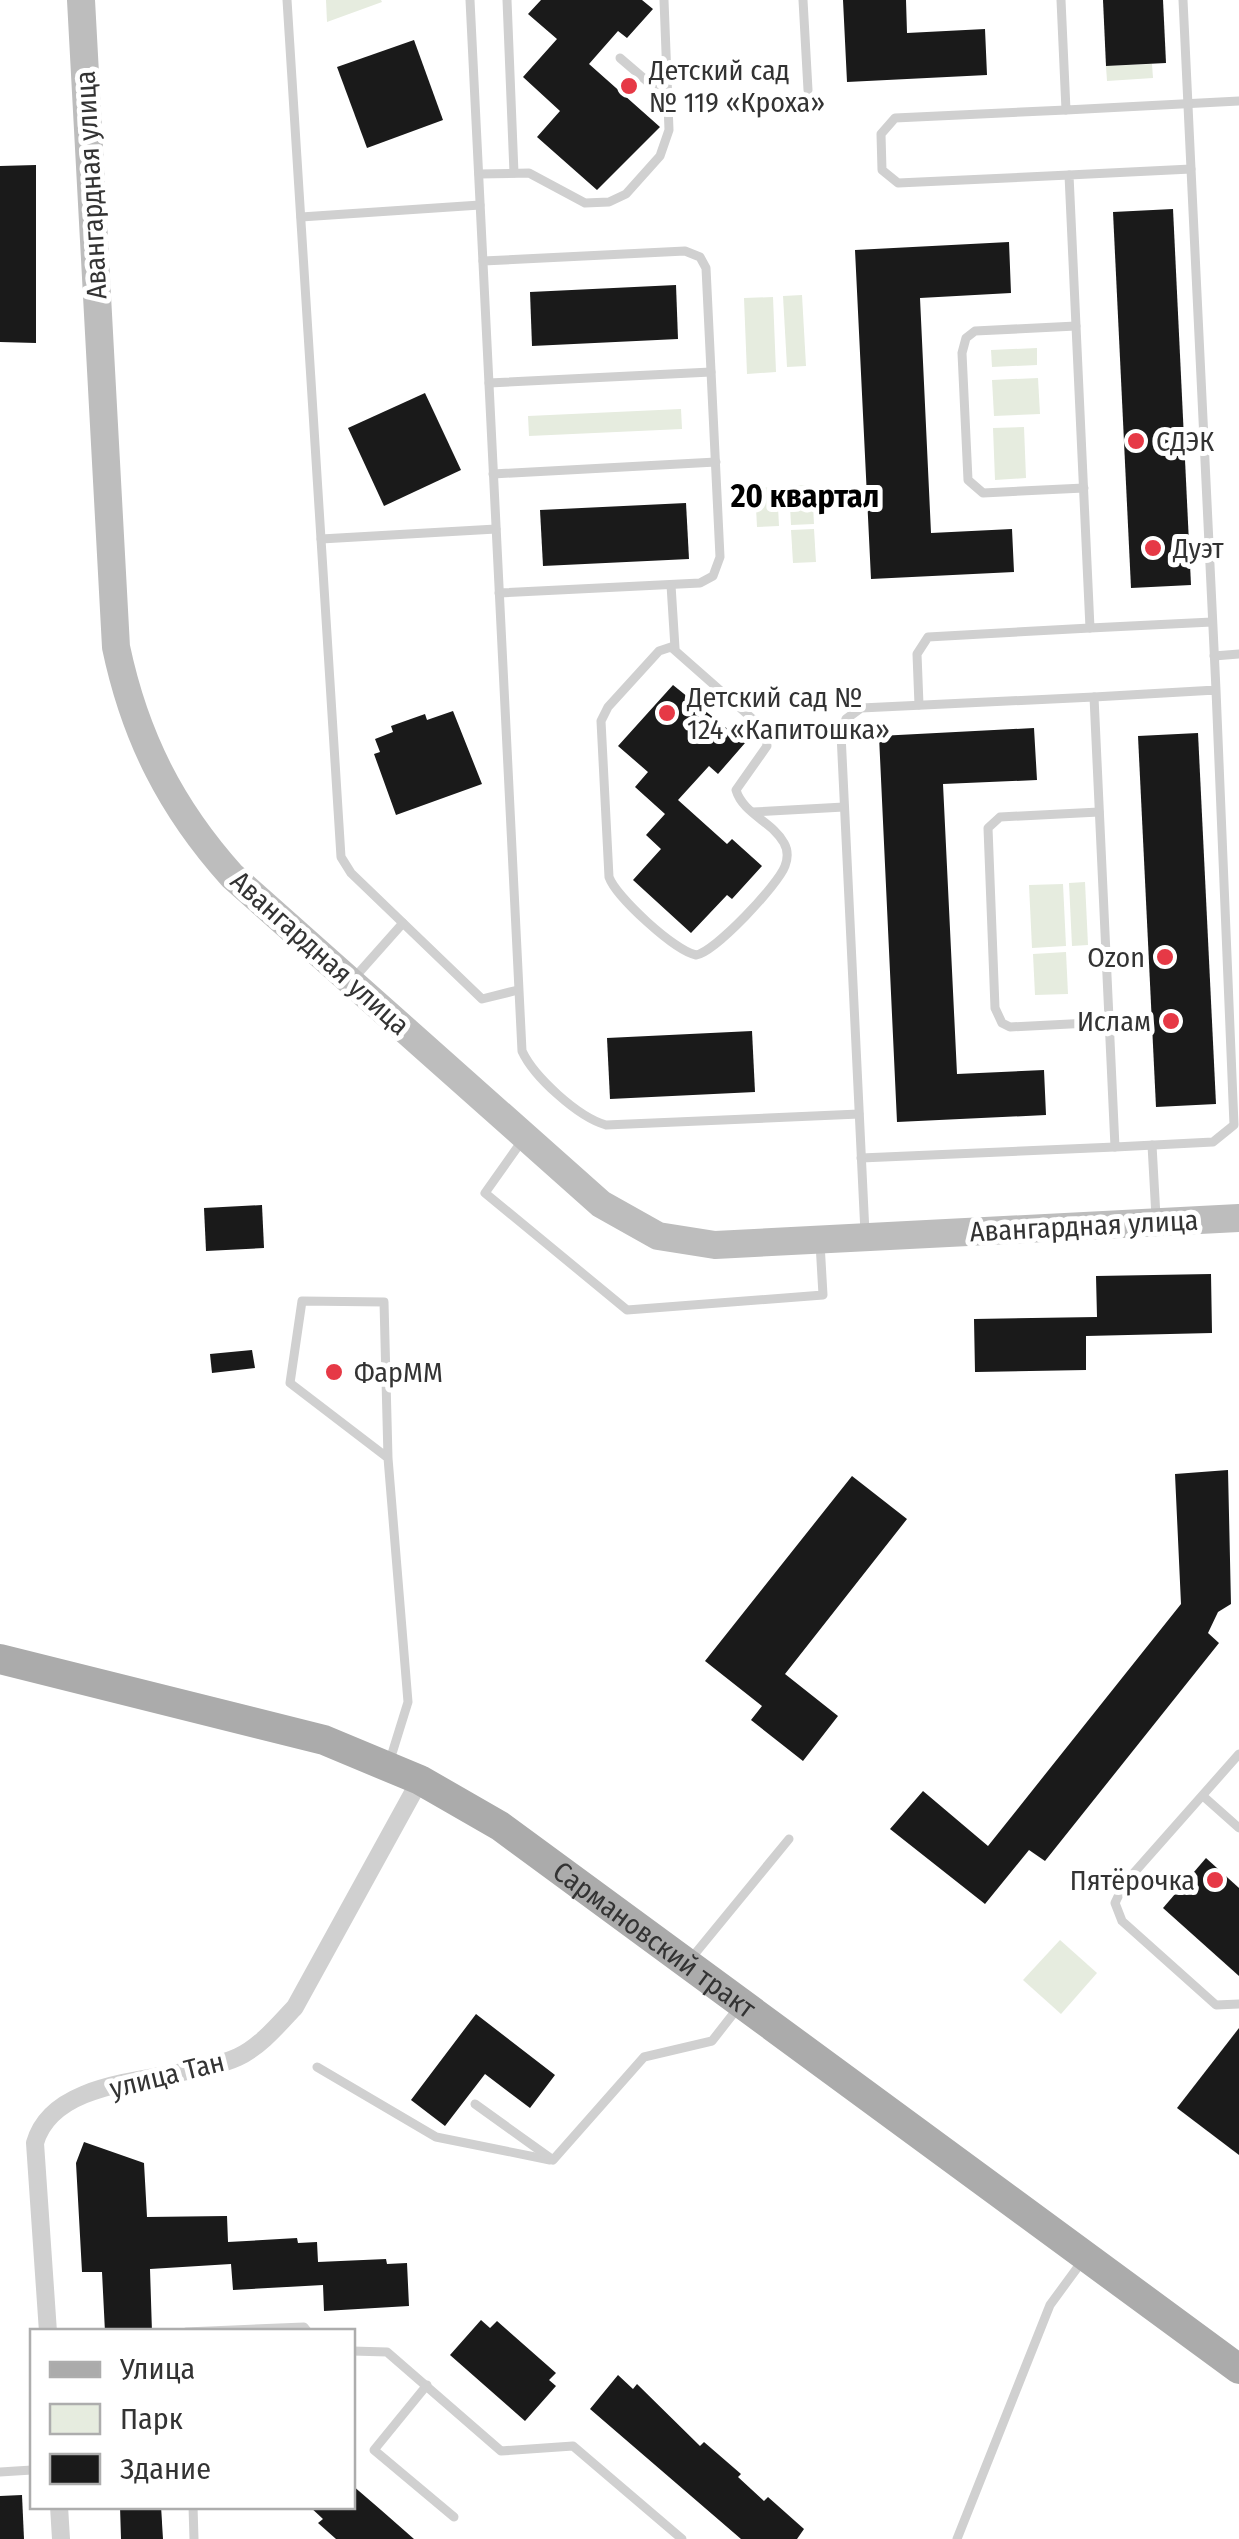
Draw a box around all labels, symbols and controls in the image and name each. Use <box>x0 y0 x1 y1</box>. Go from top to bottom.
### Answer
place label: Детский сад № 119 «Кроха» <box>648 54 825 119</box>
street label: Авангардная улица <box>69 70 113 300</box>
marker: Детский сад № 119 «Кроха» <box>618 75 640 97</box>
place label: СДЭК <box>1156 425 1214 458</box>
marker: СДЭК <box>1125 430 1147 452</box>
district label: 20 квартал <box>730 477 879 515</box>
place label: Дуэт <box>1172 532 1224 565</box>
marker: Дуэт <box>1142 537 1164 559</box>
place label: Детский сад № 124 «Капитошка» <box>686 681 890 746</box>
marker: Детский сад № 124 «Капитошка» <box>656 702 678 724</box>
street label: Авангардная улица <box>224 864 416 1042</box>
place label: Ozon <box>1087 941 1145 974</box>
marker: Ozon <box>1154 946 1176 968</box>
place label: Ислам <box>1077 1005 1151 1038</box>
marker: Ислам <box>1160 1010 1182 1032</box>
street label: Авангардная улица <box>969 1204 1199 1248</box>
place label: ФарММ <box>354 1356 443 1389</box>
marker: ФарММ <box>323 1361 345 1383</box>
street label: Сармановский тракт <box>547 1854 763 2025</box>
place label: Пятёрочка <box>1070 1864 1195 1897</box>
marker: Пятёрочка <box>1204 1869 1226 1891</box>
street label: улица Тан <box>106 2045 228 2105</box>
legend <box>30 2329 355 2509</box>
text: Улица <box>119 2351 195 2387</box>
text: Парк <box>120 2401 183 2437</box>
text: Здание <box>120 2451 211 2487</box>

